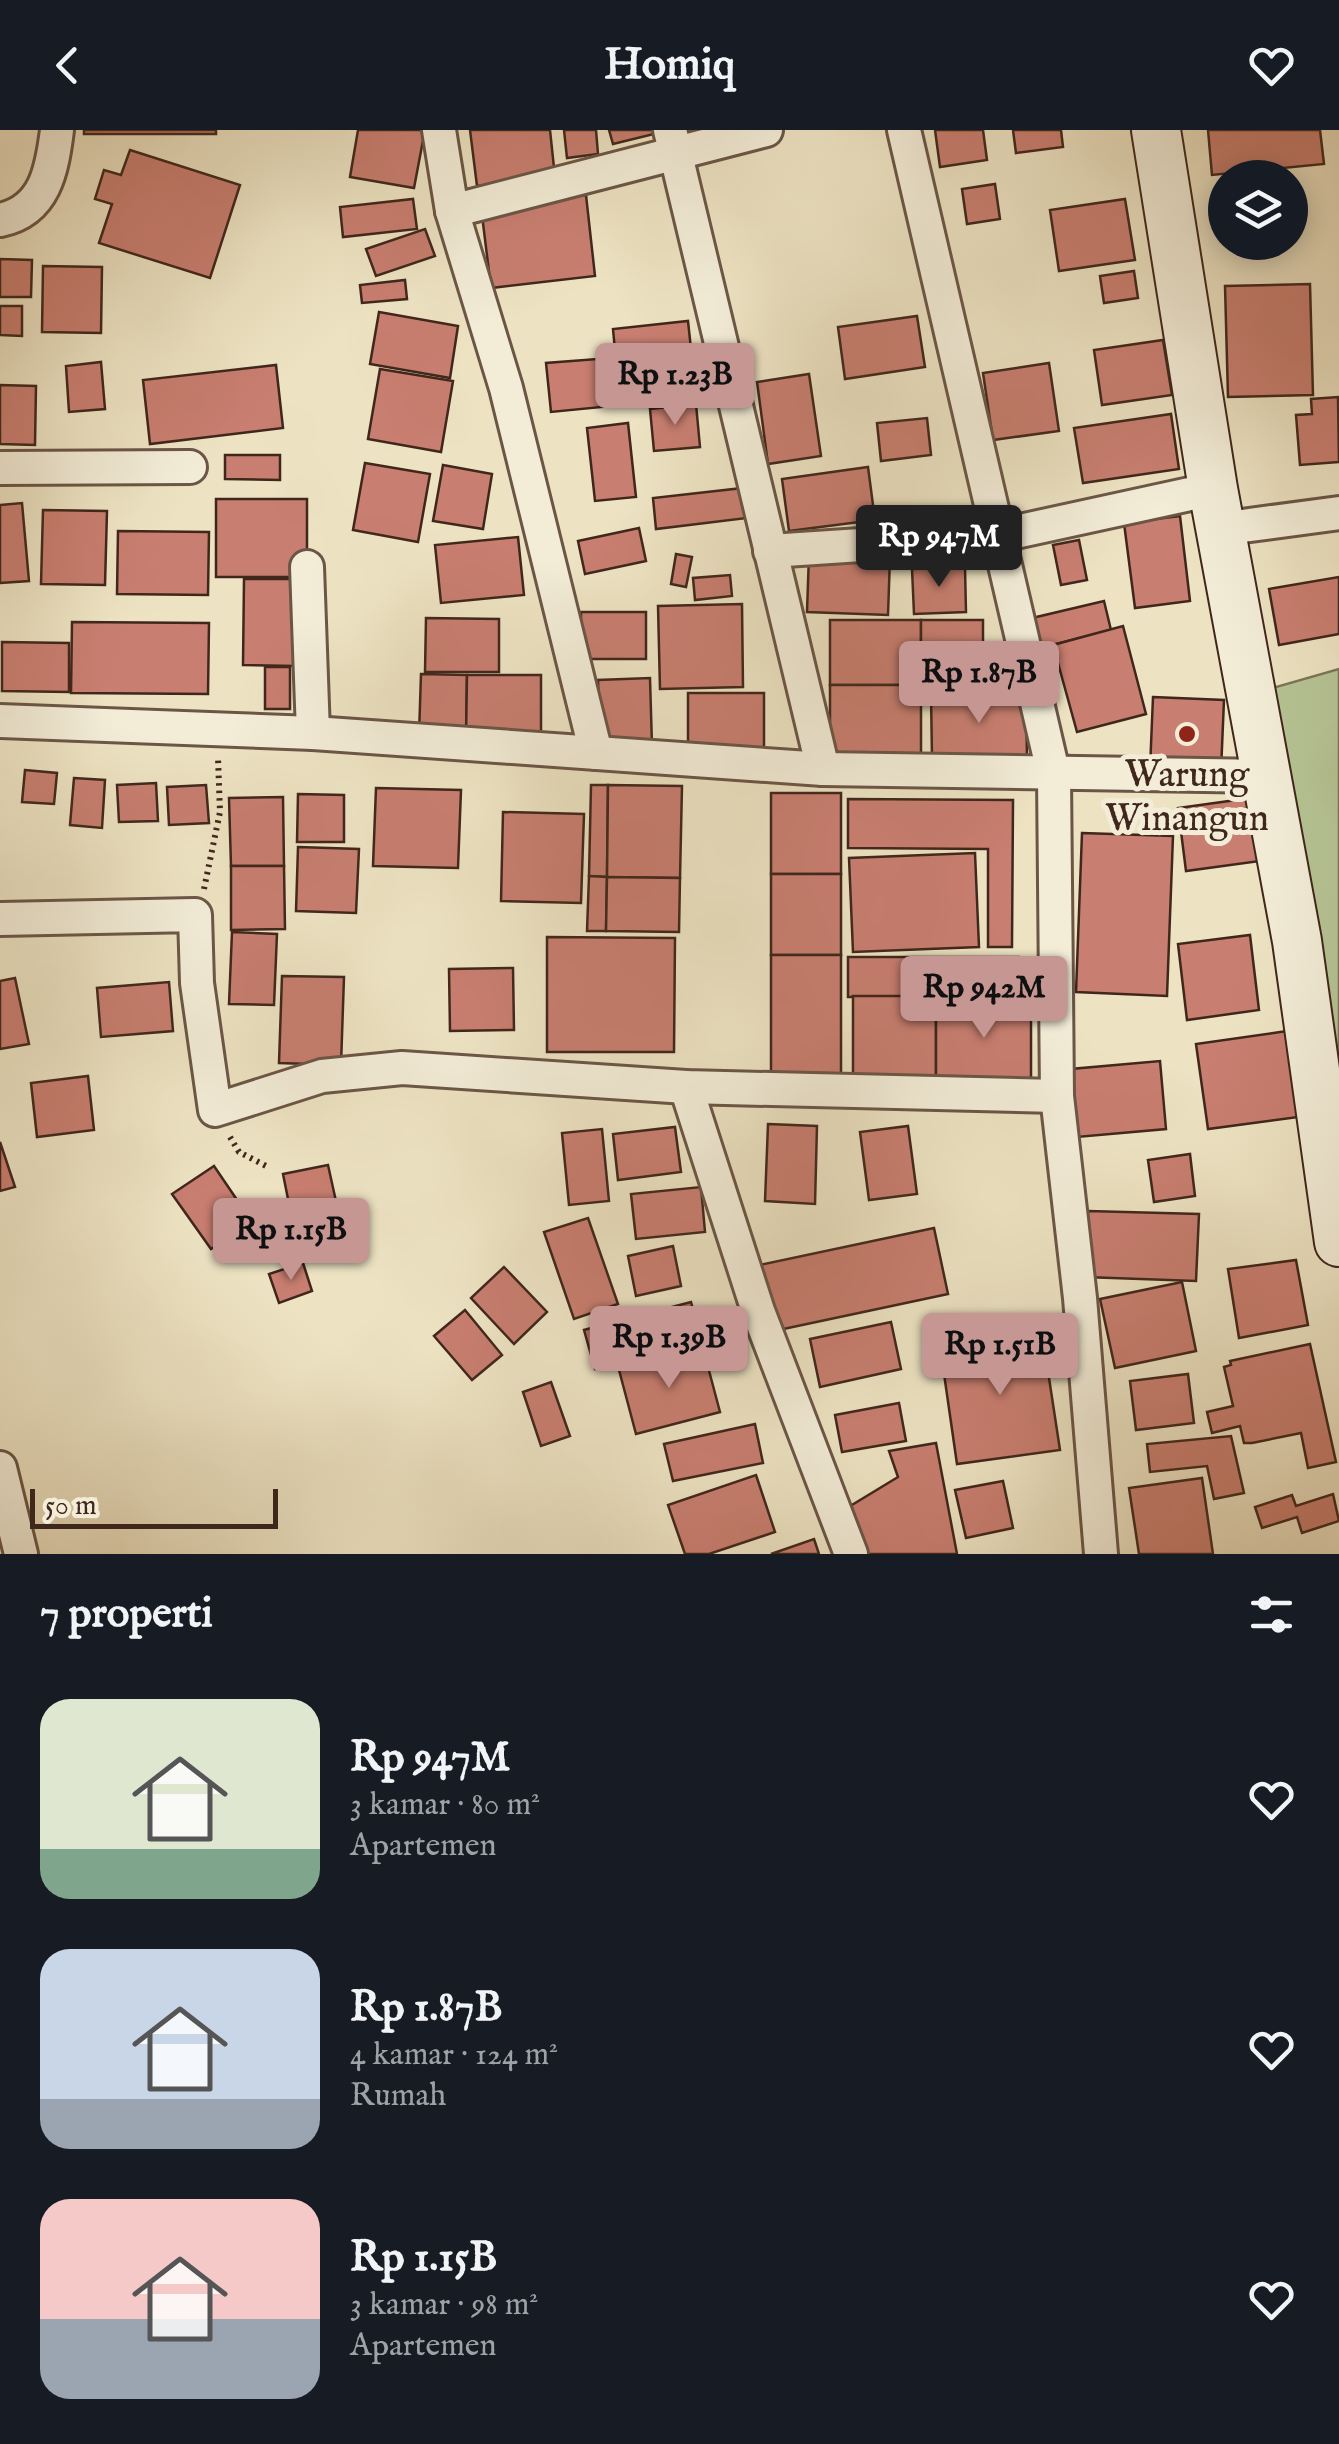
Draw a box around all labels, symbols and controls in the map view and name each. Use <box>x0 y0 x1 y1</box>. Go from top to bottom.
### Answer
text: Homiq <box>604 37 735 94</box>
icon: back <box>40 38 95 93</box>
icon: heart <box>1244 38 1299 93</box>
map controls <box>1208 160 1308 260</box>
button: layers <box>1208 160 1308 260</box>
pin: Rp 1.23B <box>572 343 778 428</box>
text: Rp 1.23B <box>617 355 733 396</box>
pin: Rp 947M <box>847 505 1031 590</box>
text: Rp 947M <box>878 517 1000 558</box>
pin: Rp 1.87B <box>876 641 1082 726</box>
text: Rp 1.87B <box>921 653 1037 694</box>
marker: Warung Winangun <box>1176 723 1198 745</box>
place label: Warung Winangun <box>1105 752 1269 844</box>
pin: Rp 942M <box>892 956 1076 1041</box>
text: Rp 942M <box>922 968 1046 1009</box>
pin: Rp 1.15B <box>188 1198 394 1283</box>
text: Rp 1.15B <box>235 1210 347 1251</box>
pin: Rp 1.39B <box>566 1306 772 1391</box>
pin: Rp 1.51B <box>897 1313 1103 1398</box>
text: Rp 1.39B <box>612 1318 726 1359</box>
text: Rp 1.51B <box>944 1325 1056 1366</box>
scale bar <box>30 1484 278 1528</box>
text: 50 m <box>45 1489 97 1524</box>
icon: filters <box>1244 1587 1299 1642</box>
text: 7 properti <box>40 1588 213 1641</box>
text: Rp 947M <box>350 1732 510 1785</box>
icon: home <box>120 1739 240 1859</box>
icon: heart <box>1244 1772 1299 1827</box>
text: 3 kamar · 80 m² <box>350 1785 540 1826</box>
text: Apartemen <box>350 1826 497 1867</box>
text: Rp 1.87B <box>350 1982 502 2035</box>
icon: home <box>120 1989 240 2109</box>
icon: heart <box>1244 2022 1299 2077</box>
text: 4 kamar · 124 m² <box>350 2035 558 2076</box>
text: Rumah <box>350 2076 446 2117</box>
text: Rp 1.15B <box>350 2232 497 2285</box>
icon: home <box>120 2239 240 2359</box>
icon: heart <box>1244 2272 1299 2327</box>
text: 3 kamar · 98 m² <box>350 2285 538 2326</box>
text: Apartemen <box>350 2326 497 2367</box>

